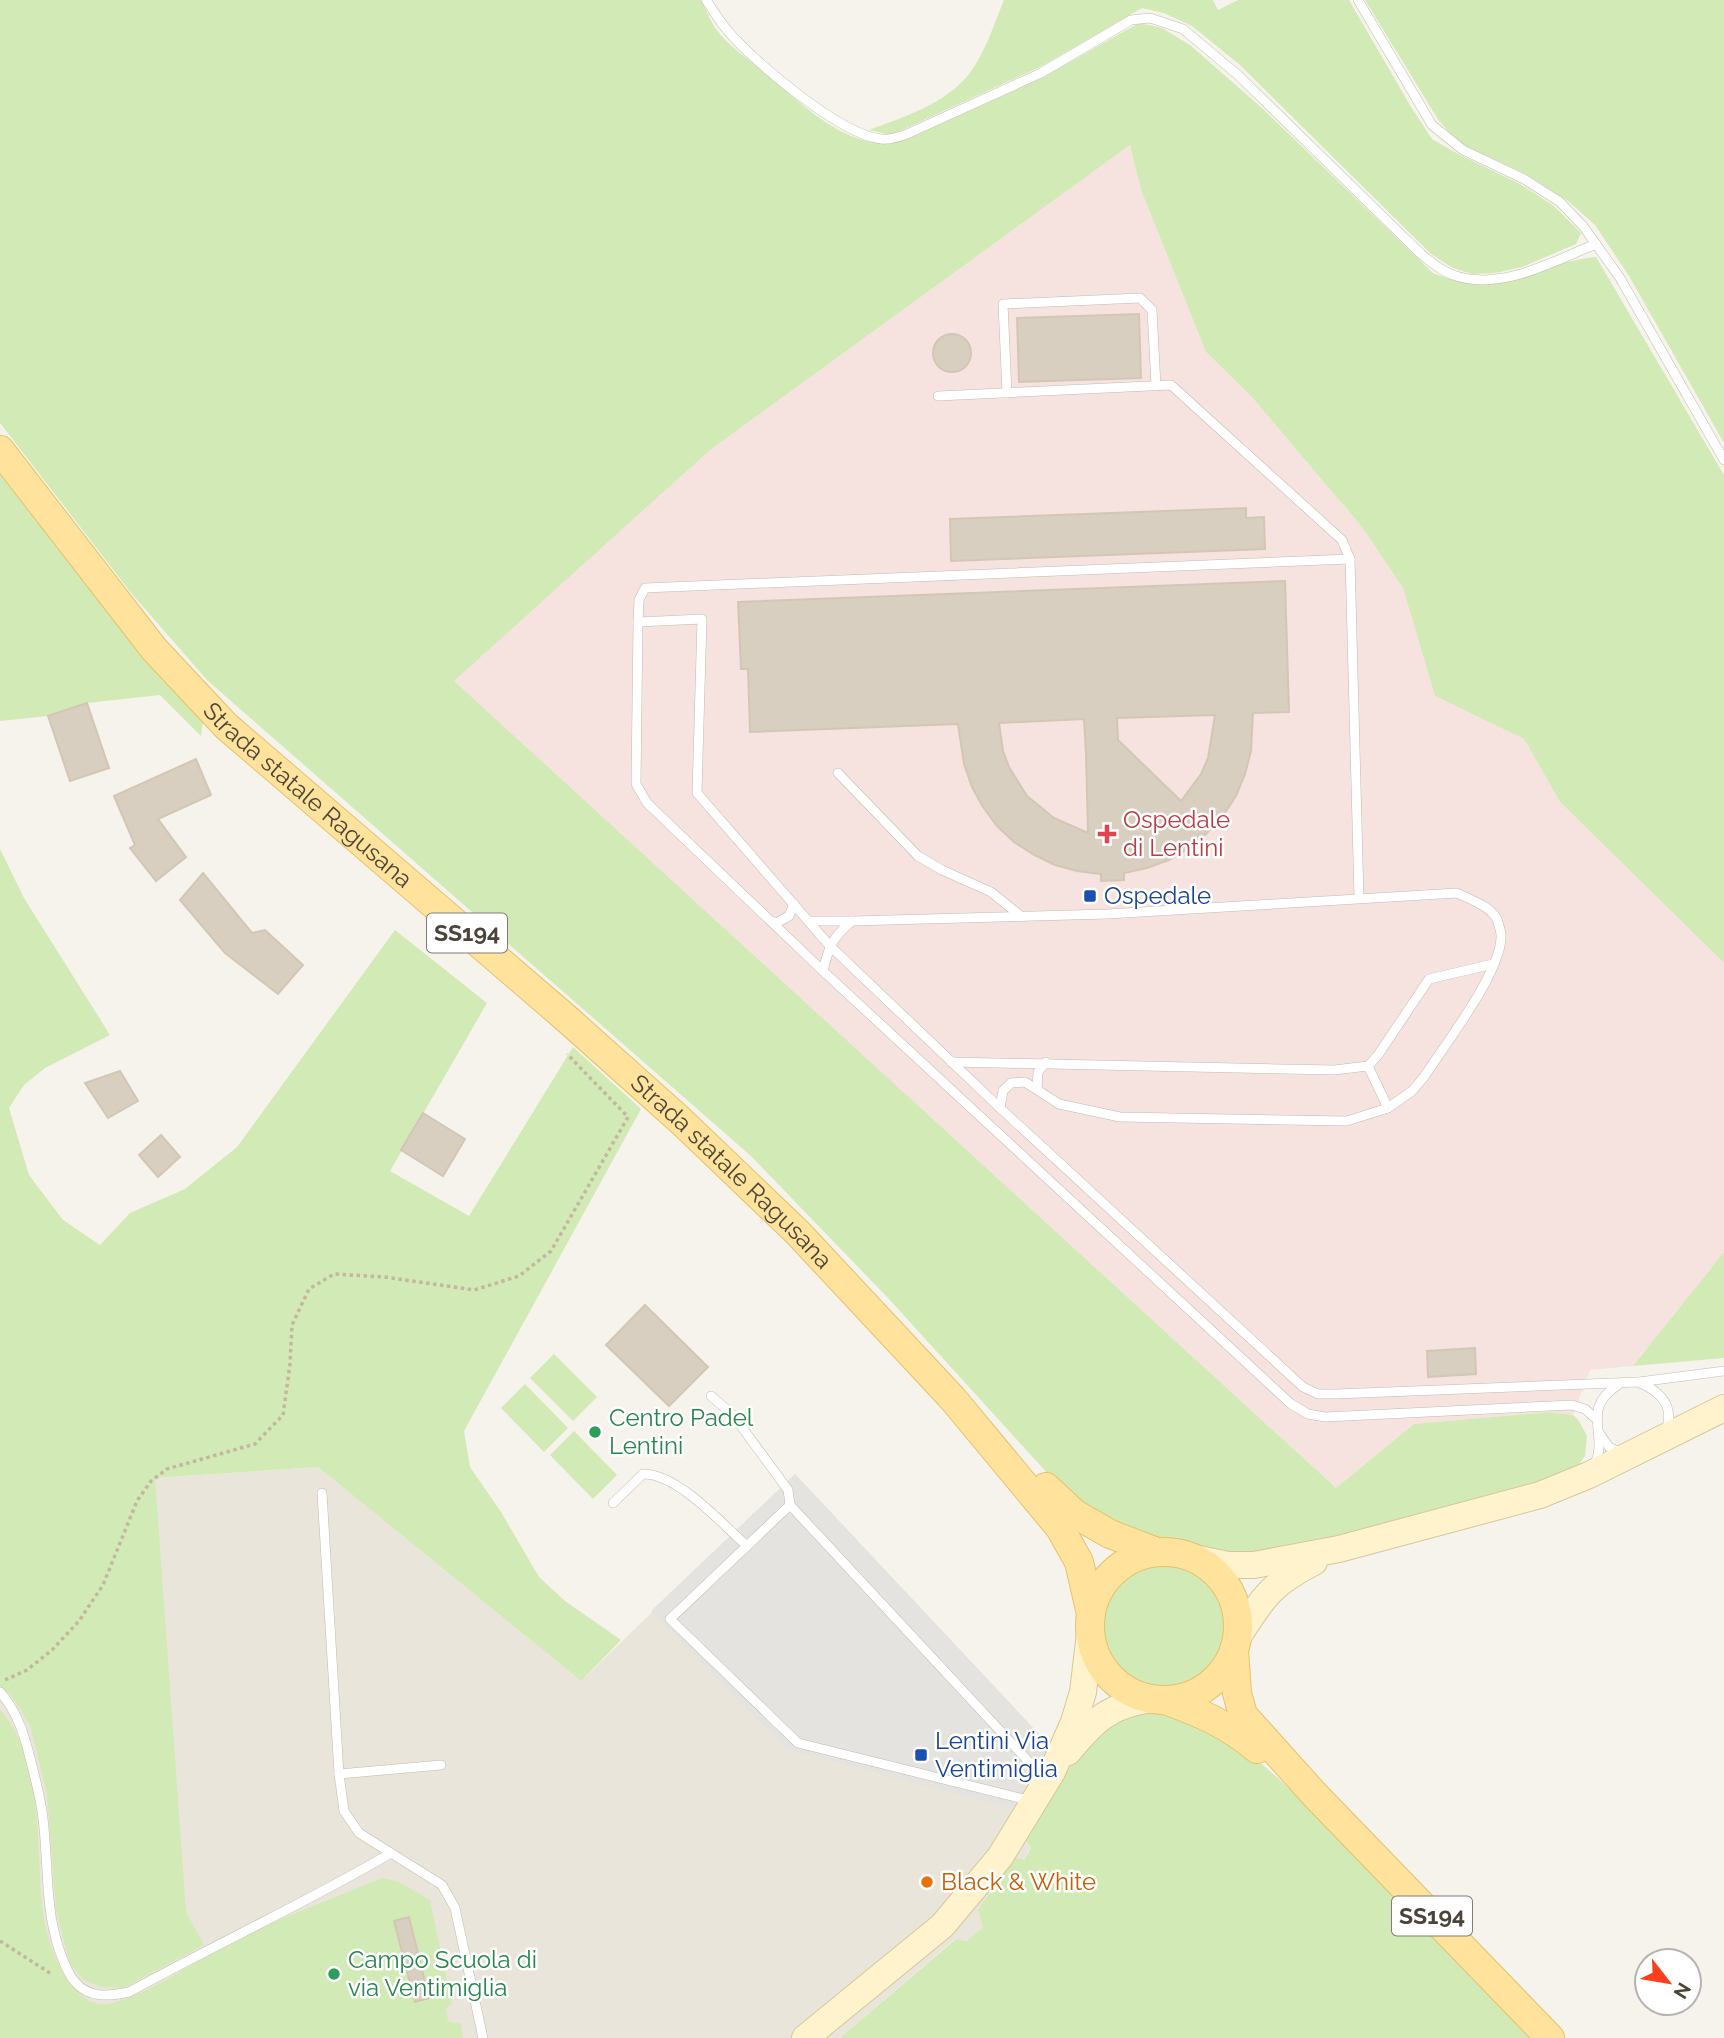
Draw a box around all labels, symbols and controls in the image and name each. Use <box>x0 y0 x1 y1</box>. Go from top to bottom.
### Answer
street label: Strada statale Ragusana <box>197 696 419 894</box>
place label: Ospedale di Lentini <box>1123 805 1230 862</box>
marker: Ospedale di Lentini <box>1097 824 1117 844</box>
place label: Ospedale <box>1104 881 1211 910</box>
marker: Ospedale <box>1082 888 1098 904</box>
road number: SS194 <box>427 914 507 952</box>
street label: Strada statale Ragusana <box>625 1068 839 1274</box>
place label: Centro Padel Lentini <box>609 1403 754 1460</box>
marker: Centro Padel Lentini <box>587 1424 603 1440</box>
place label: Lentini Via Ventimiglia <box>935 1726 1058 1783</box>
marker: Lentini Via Ventimiglia <box>913 1747 929 1763</box>
place label: Black & White <box>941 1867 1096 1896</box>
marker: Black & White <box>919 1874 935 1890</box>
road number: SS194 <box>1392 1896 1472 1936</box>
place label: Campo Scuola di via Ventimiglia <box>348 1945 537 2002</box>
north arrow <box>1633 1947 1703 2017</box>
marker: Campo Scuola di via Ventimiglia <box>326 1966 342 1982</box>
text: N <box>1669 1979 1696 2003</box>

